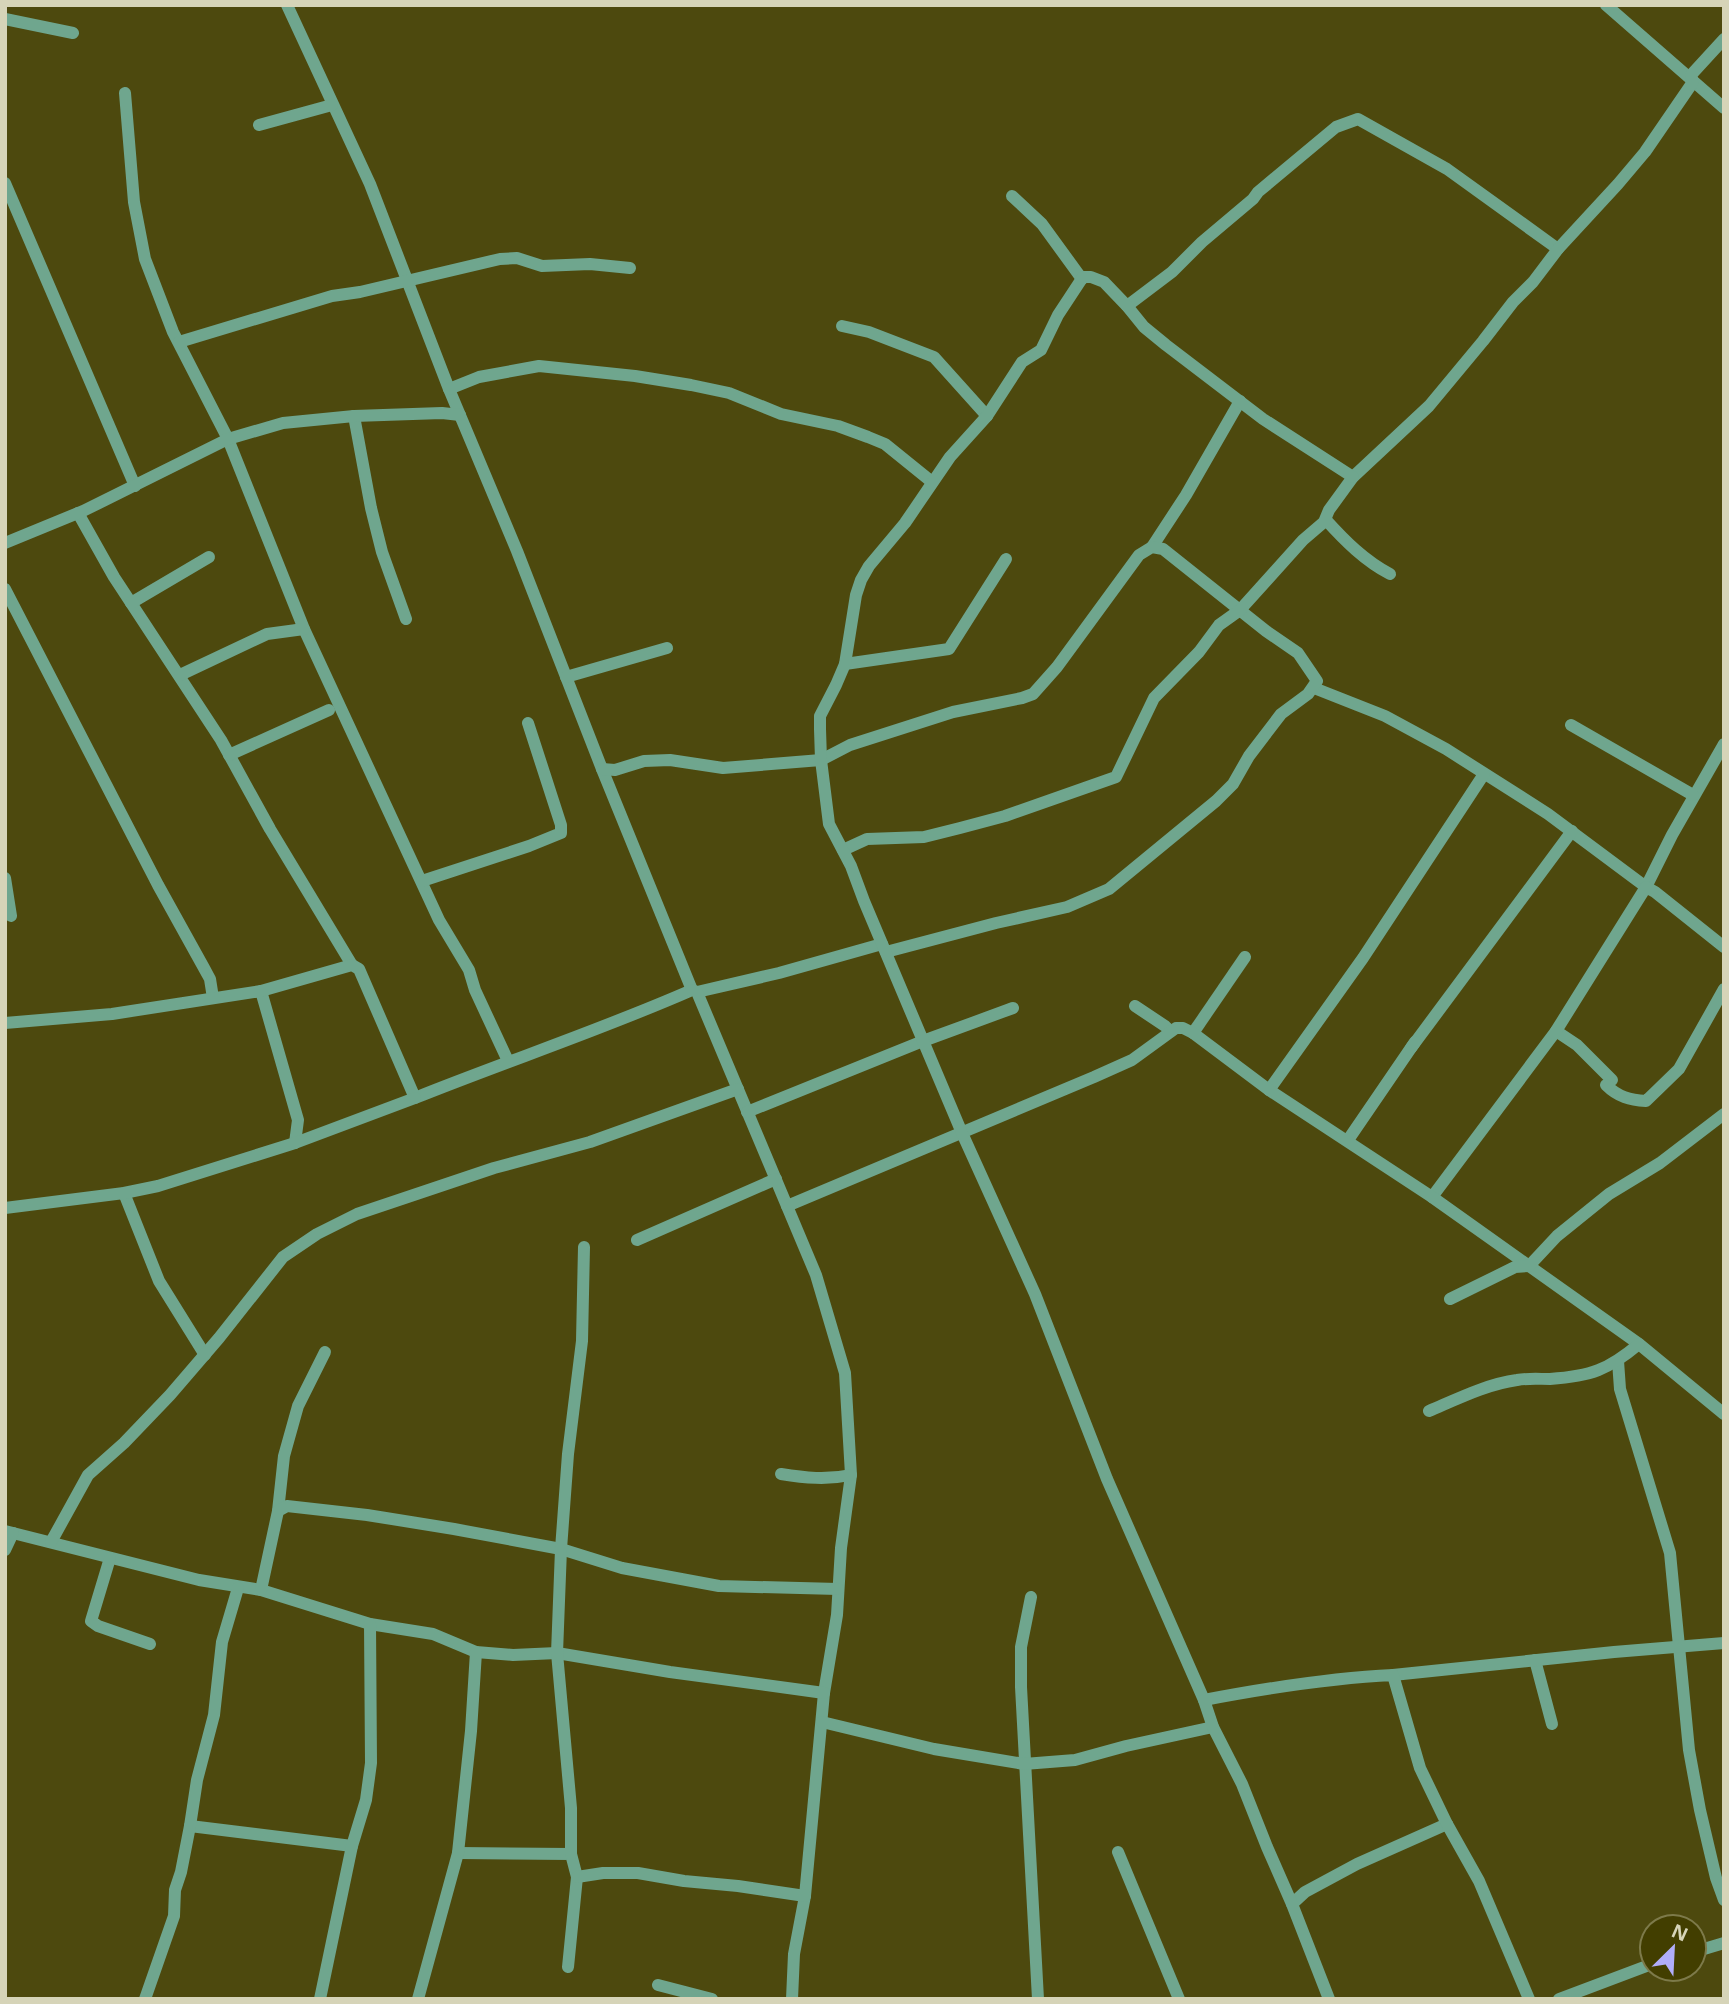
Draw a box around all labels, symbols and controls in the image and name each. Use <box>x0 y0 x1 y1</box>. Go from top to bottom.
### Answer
north arrow <box>1638 1913 1708 1983</box>
text: N <box>1668 1917 1692 1947</box>

